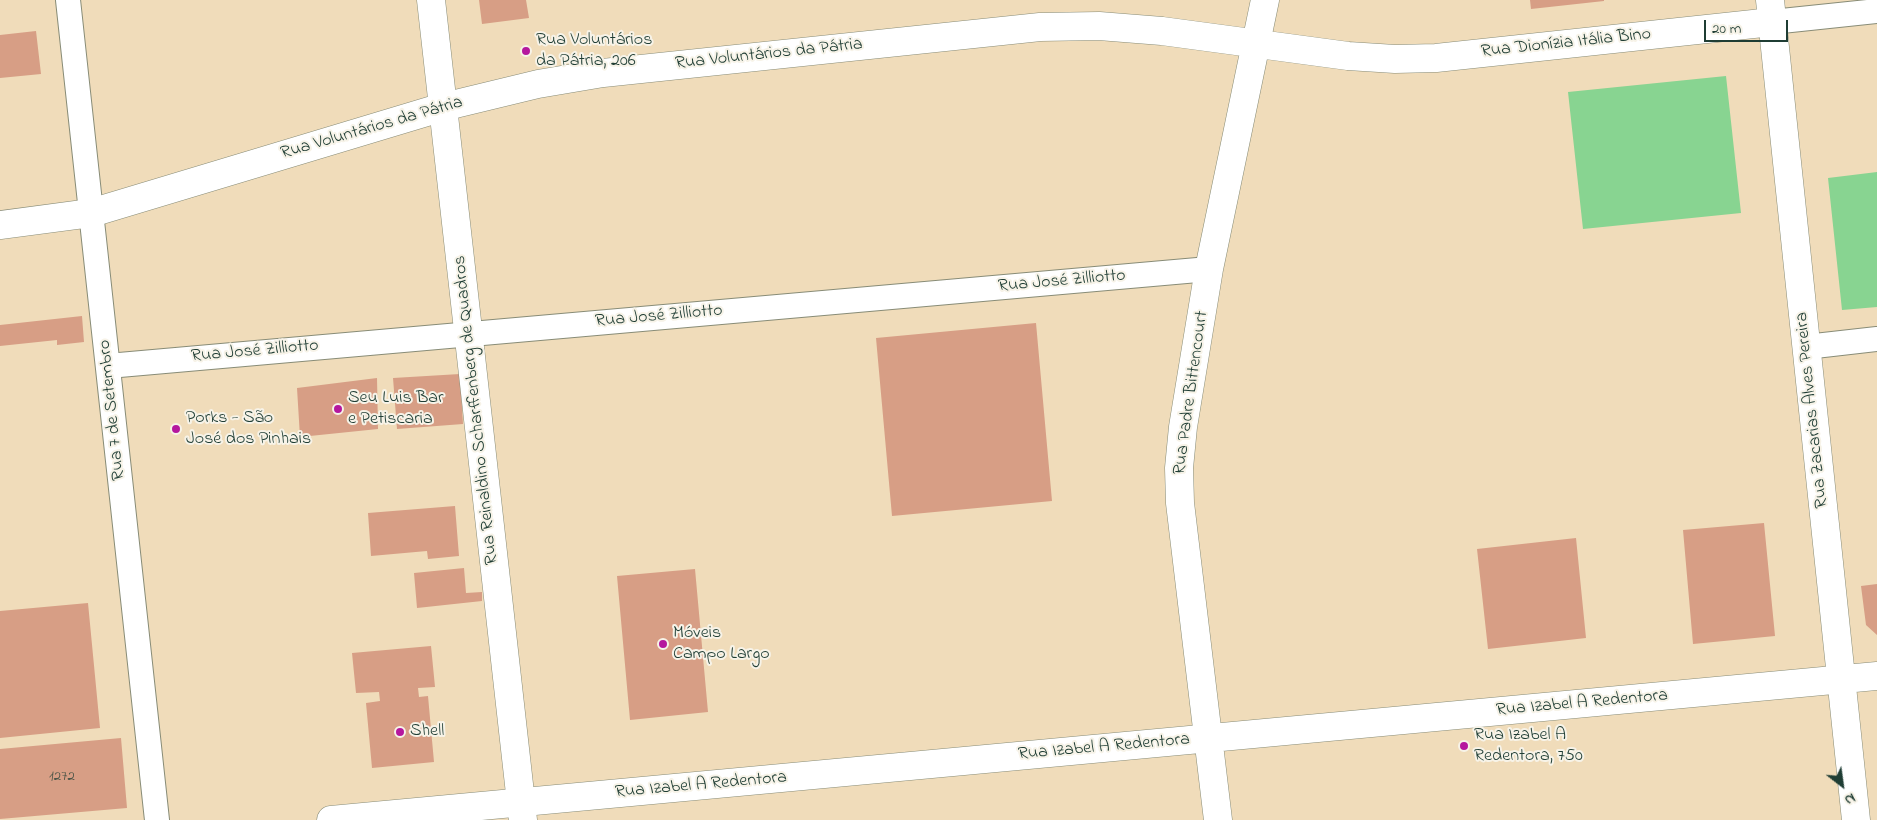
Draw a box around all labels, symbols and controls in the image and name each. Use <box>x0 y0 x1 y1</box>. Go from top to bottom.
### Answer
scale bar <box>1707 10 1791 42</box>
text: 20 m <box>1712 18 1741 40</box>
street label: Rua Dionízia Itália Bino <box>1480 24 1652 64</box>
place label: Rua Voluntários da Pátria, 206 <box>536 30 652 72</box>
street label: Rua Voluntários da Pátria <box>674 34 864 76</box>
marker: Rua Voluntários da Pátria, 206 <box>520 45 532 57</box>
street label: Rua Voluntários da Pátria <box>279 93 465 165</box>
street label: Rua Reinaldino Scharffenberg de Quadros <box>450 254 504 566</box>
street label: Rua José Zilliotto <box>997 266 1127 298</box>
street label: Rua José Zilliotto <box>594 301 724 333</box>
street label: Rua Padre Bittencourt <box>1170 310 1214 476</box>
street label: Rua Zacarias Alves Pereira <box>1792 311 1834 509</box>
street label: Rua José Zilliotto <box>190 336 320 368</box>
street label: Rua 7 de Setembro <box>95 339 131 481</box>
place label: Seu Luis Bar e Petiscaria <box>348 388 444 430</box>
marker: Seu Luis Bar e Petiscaria <box>332 403 344 415</box>
place label: Porks - São José dos Pinhais <box>186 408 311 450</box>
marker: Porks - São José dos Pinhais <box>170 423 182 435</box>
place label: Móveis Campo Largo <box>673 623 770 666</box>
marker: Móveis Campo Largo <box>657 638 669 650</box>
street label: Rua Izabel A Redentora <box>1495 686 1669 722</box>
place label: Shell <box>410 721 444 743</box>
place label: Rua Izabel A Redentora, 750 <box>1474 725 1583 768</box>
marker: Shell <box>394 726 406 738</box>
street label: Rua Izabel A Redentora <box>1017 730 1191 766</box>
marker: Rua Izabel A Redentora, 750 <box>1458 740 1470 752</box>
north arrow <box>1817 760 1867 810</box>
street label: Rua Izabel A Redentora <box>614 768 788 804</box>
house number: 1272 <box>49 769 75 787</box>
text: N <box>1840 787 1859 810</box>

